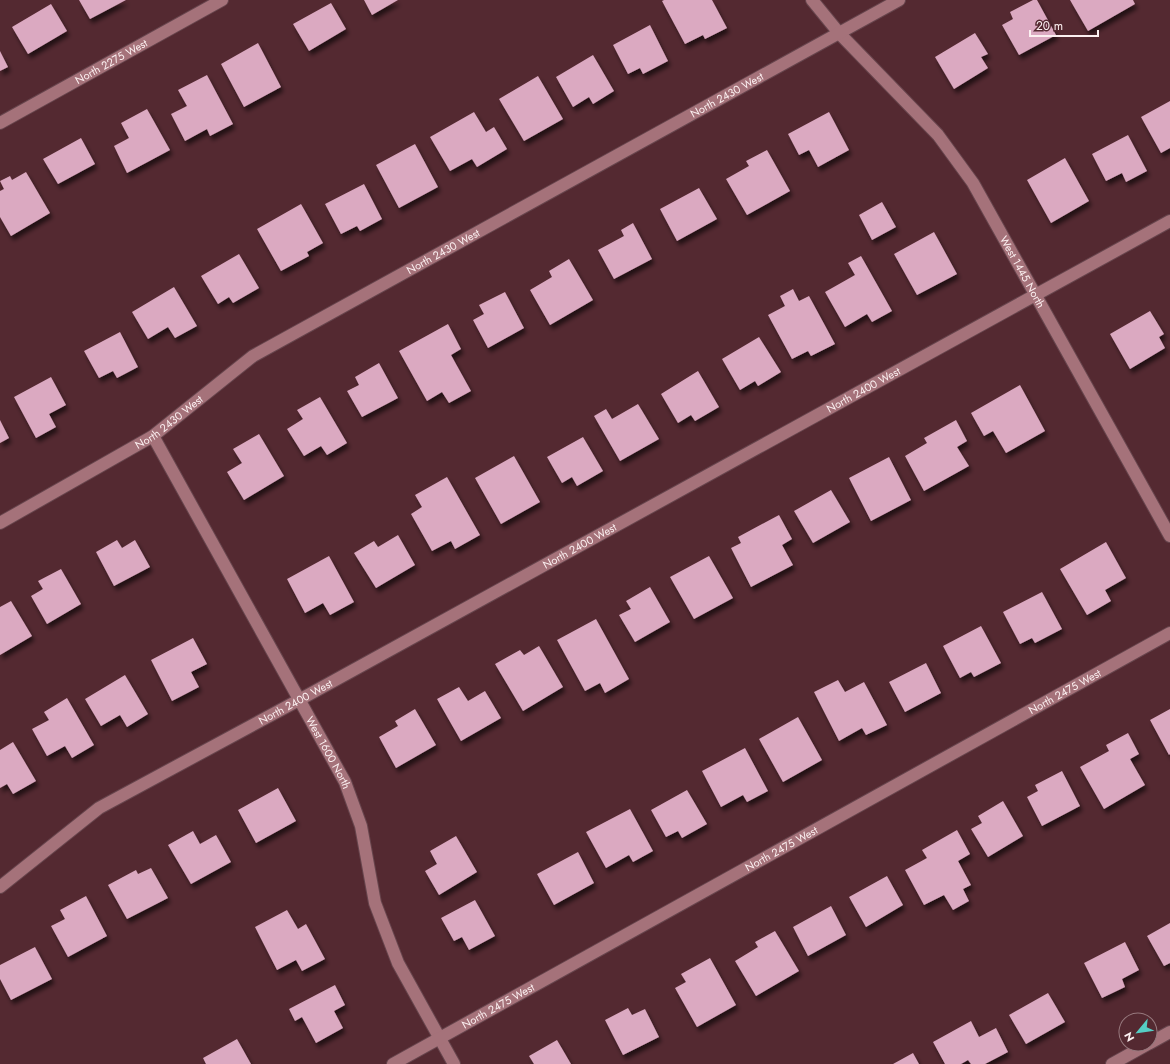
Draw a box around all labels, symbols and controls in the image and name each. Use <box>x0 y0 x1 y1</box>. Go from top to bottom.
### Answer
scale bar <box>1030 12 1098 38</box>
text: 20 m <box>1036 17 1063 35</box>
street label: North 2275 West <box>72 35 151 88</box>
street label: North 2430 West <box>687 68 767 122</box>
street label: North 2430 West <box>403 224 483 278</box>
street label: West 1445 North <box>996 233 1049 311</box>
street label: North 2400 West <box>824 363 903 416</box>
street label: North 2430 West <box>132 391 206 453</box>
street label: North 2400 West <box>540 519 620 573</box>
street label: North 2475 West <box>1025 665 1104 718</box>
street label: North 2400 West <box>256 675 336 728</box>
street label: West 1600 North <box>302 713 355 791</box>
street label: North 2475 West <box>742 822 821 875</box>
street label: North 2475 West <box>459 979 537 1032</box>
north arrow <box>1118 1012 1158 1052</box>
text: N <box>1120 1029 1138 1045</box>

